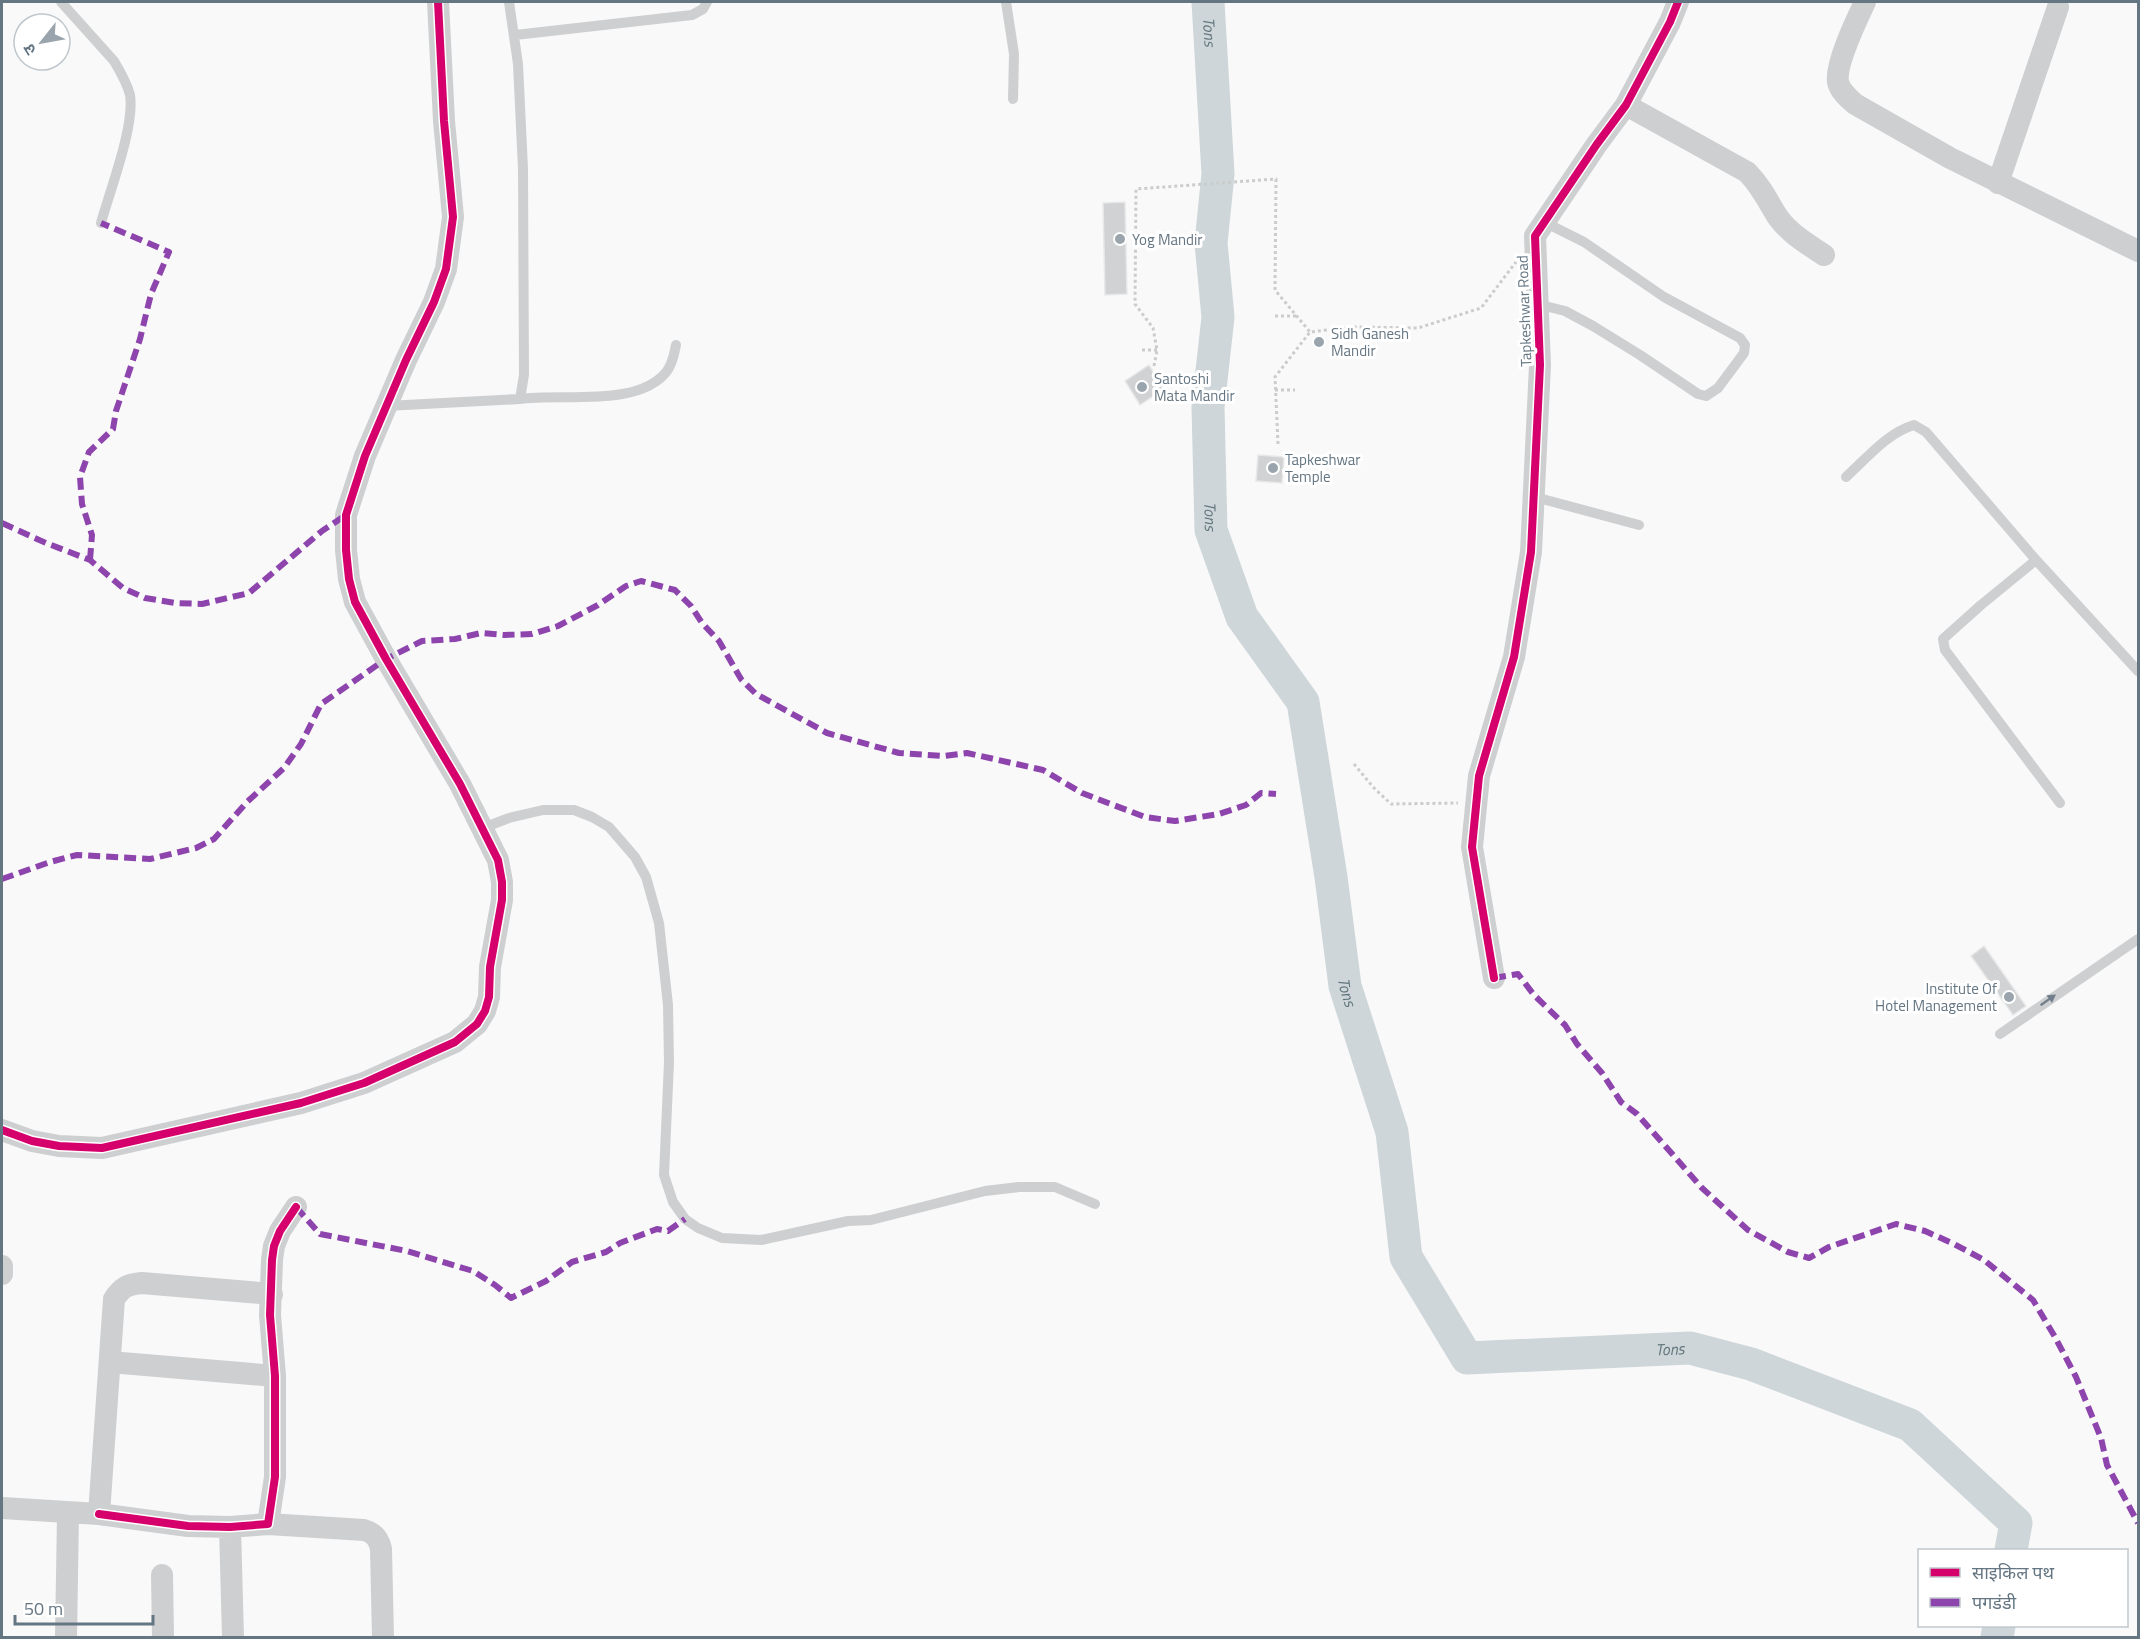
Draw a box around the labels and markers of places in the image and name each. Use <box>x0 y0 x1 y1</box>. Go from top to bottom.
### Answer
place label: Yog Mandir <box>1132 228 1203 251</box>
marker: Yog Mandir <box>1113 232 1127 246</box>
place label: Sidh Ganesh Mandir <box>1331 322 1409 362</box>
marker: Sidh Ganesh Mandir <box>1312 335 1326 349</box>
place label: Santoshi Mata Mandir <box>1154 367 1235 407</box>
marker: Santoshi Mata Mandir <box>1135 380 1149 394</box>
place label: Tapkeshwar Temple <box>1285 448 1361 488</box>
marker: Tapkeshwar Temple <box>1266 461 1280 475</box>
place label: Institute Of Hotel Management <box>1875 977 1998 1017</box>
marker: Institute Of Hotel Management <box>2002 990 2016 1004</box>

